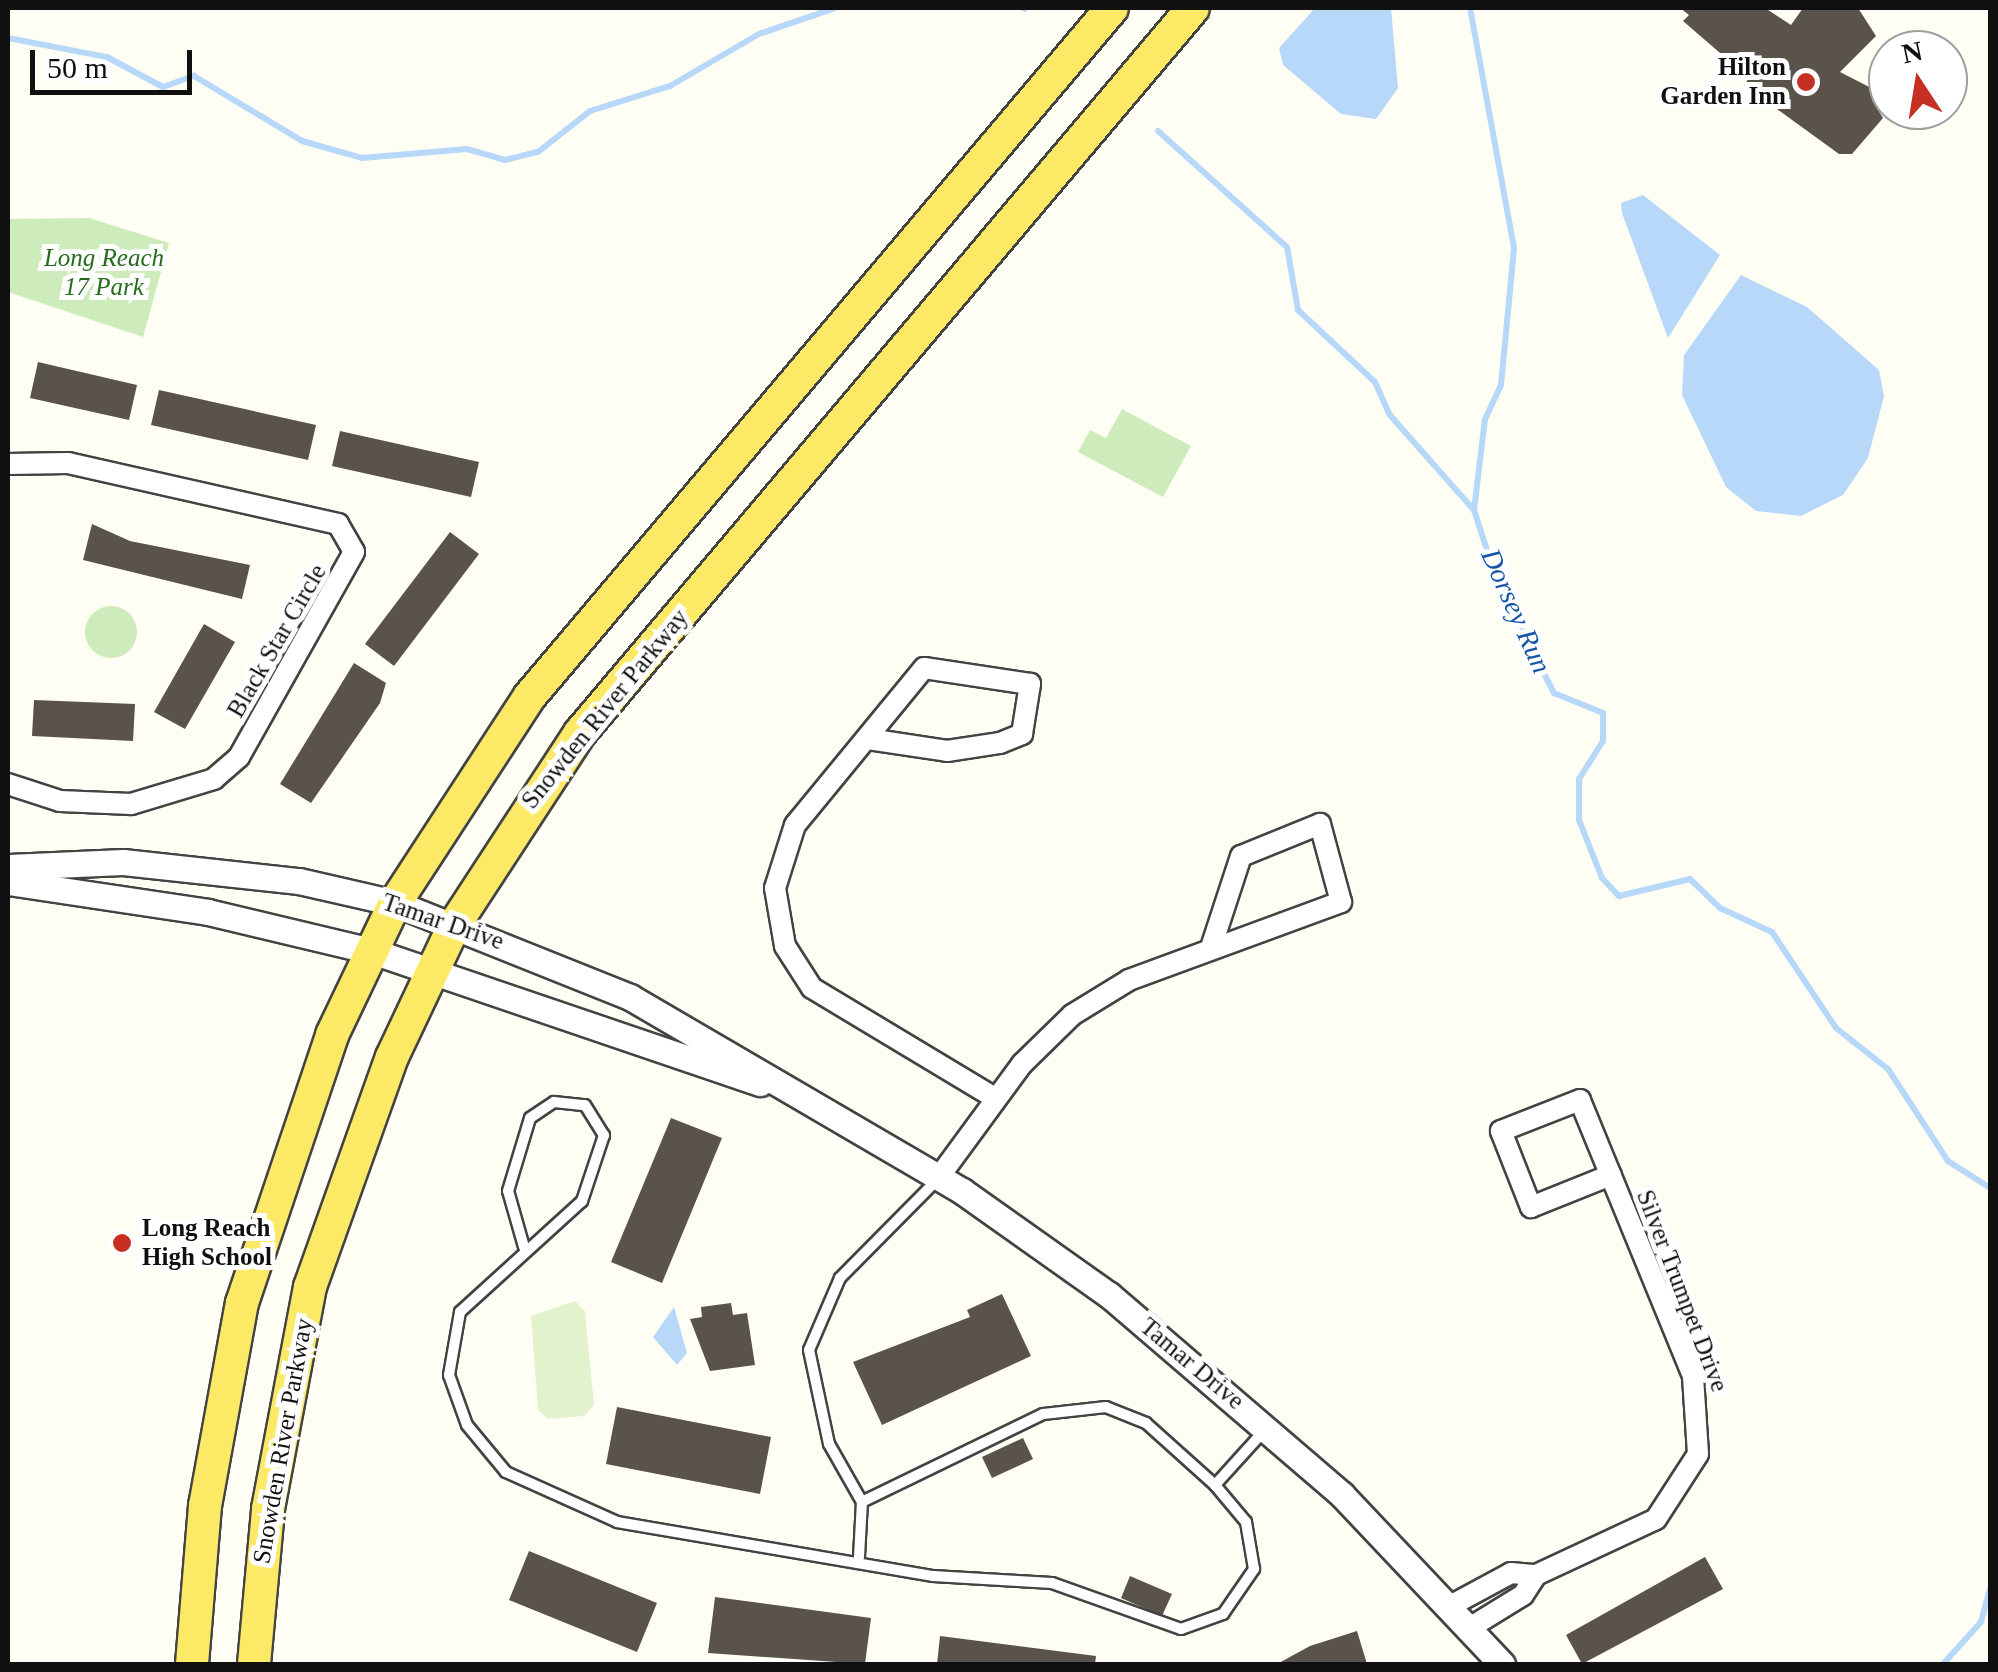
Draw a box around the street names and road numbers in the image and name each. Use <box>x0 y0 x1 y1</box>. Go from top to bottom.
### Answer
street label: Black Star Circle <box>221 559 333 723</box>
street label: Snowden River Parkway <box>515 603 695 815</box>
street label: Tamar Drive <box>378 887 508 957</box>
street label: Silver Trumpet Drive <box>1630 1186 1734 1396</box>
street label: Tamar Drive <box>1134 1312 1250 1416</box>
street label: Snowden River Parkway <box>247 1316 319 1566</box>

